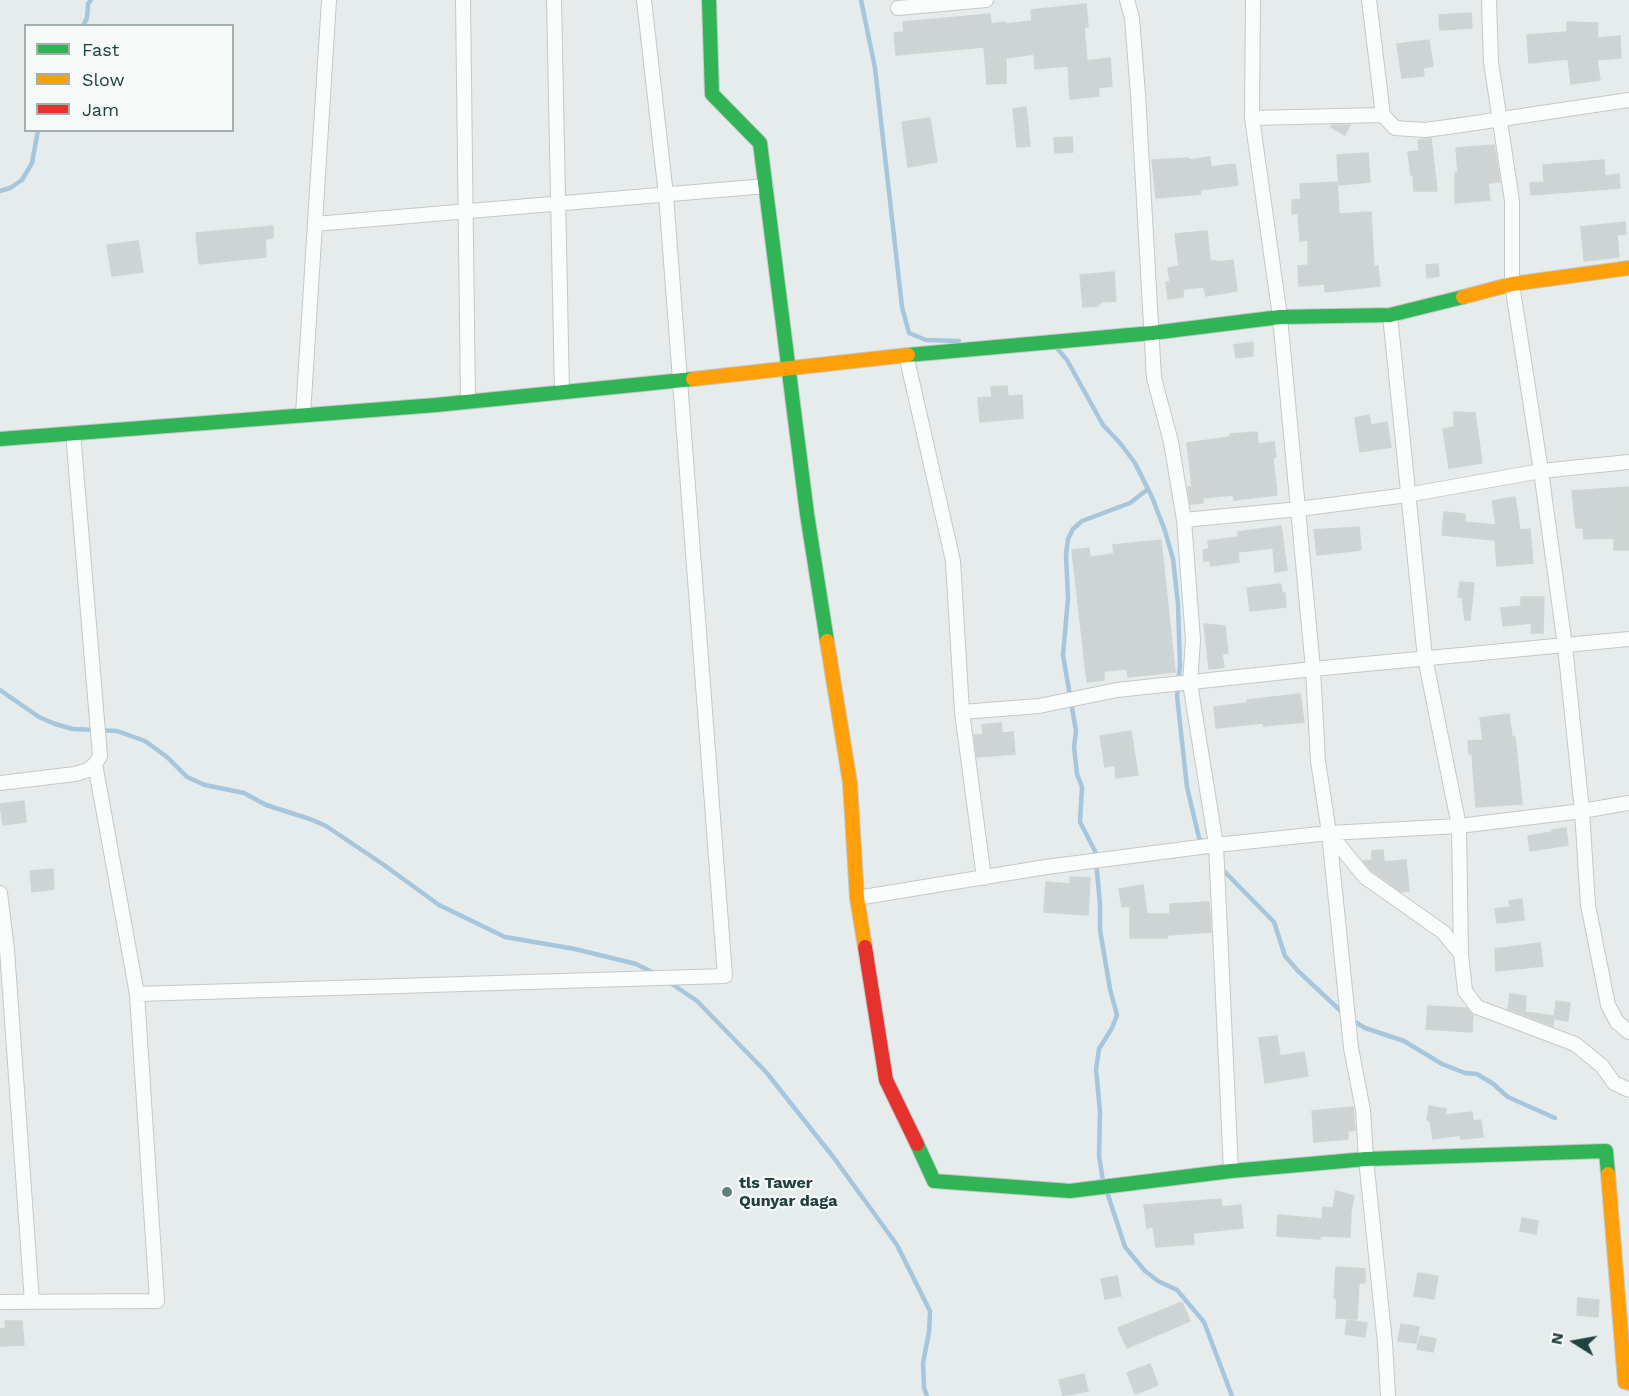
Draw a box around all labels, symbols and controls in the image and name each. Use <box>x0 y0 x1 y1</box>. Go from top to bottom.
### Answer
legend <box>24 24 234 132</box>
text: Fast <box>82 39 119 60</box>
text: Slow <box>82 69 125 90</box>
text: Jam <box>82 99 119 120</box>
place label: tls Tawer Qunyar daga <box>739 1173 837 1211</box>
marker: tls Tawer Qunyar daga <box>720 1185 734 1199</box>
north arrow <box>1545 1312 1605 1372</box>
text: N <box>1546 1331 1567 1346</box>

